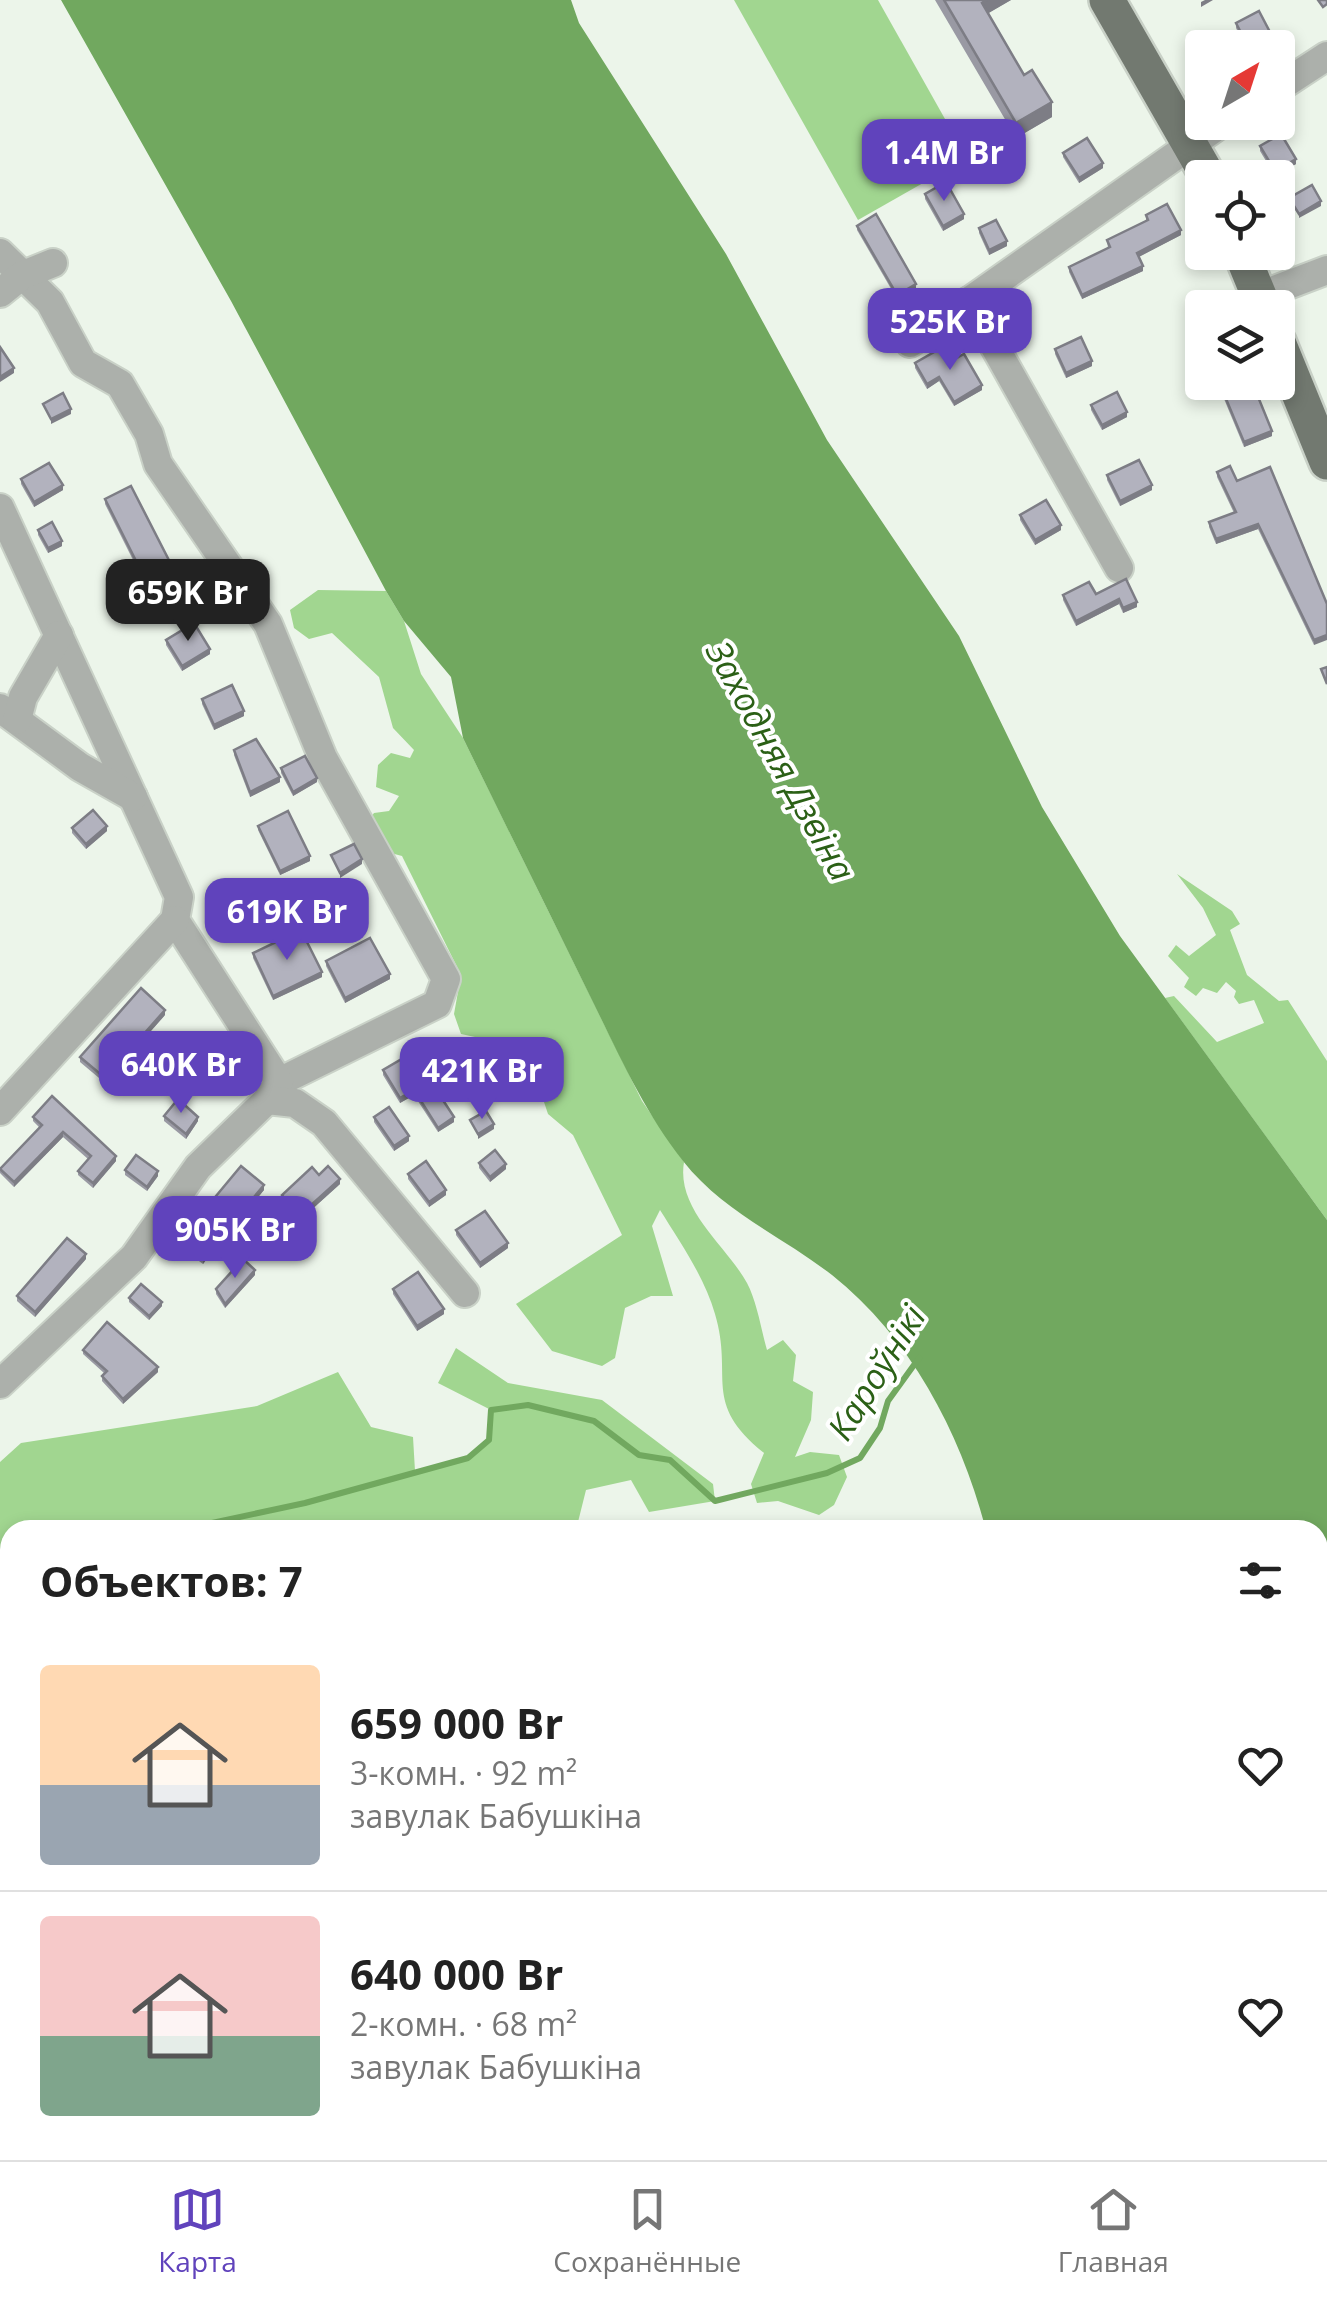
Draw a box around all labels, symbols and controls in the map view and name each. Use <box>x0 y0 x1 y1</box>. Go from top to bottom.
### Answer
north arrow <box>1185 30 1295 140</box>
map controls <box>1185 30 1295 400</box>
pin: 1.4M Br <box>852 119 1036 204</box>
text: 1.4M Br <box>884 130 1004 173</box>
button: locate <box>1185 160 1295 270</box>
pin: 525K Br <box>858 288 1042 373</box>
button: layers <box>1185 290 1295 400</box>
text: 525K Br <box>890 299 1010 342</box>
pin: 659K Br <box>96 559 280 644</box>
text: 659K Br <box>128 570 248 613</box>
water label: Заходняя Дзвіна <box>695 631 867 889</box>
pin: 619K Br <box>195 878 379 963</box>
text: 619K Br <box>227 889 347 932</box>
pin: 640K Br <box>89 1031 273 1116</box>
pin: 421K Br <box>390 1037 574 1122</box>
text: 640K Br <box>121 1042 241 1085</box>
text: 421K Br <box>422 1048 542 1091</box>
pin: 905K Br <box>143 1196 327 1281</box>
text: 905K Br <box>175 1207 295 1250</box>
water label: Кароўнікі <box>816 1295 936 1449</box>
text: Объектов: 7 <box>40 1552 303 1609</box>
icon: filters <box>1233 1553 1288 1608</box>
text: 659 000 Br <box>350 1694 563 1751</box>
icon: home <box>120 1705 240 1825</box>
icon: heart <box>1233 1738 1288 1793</box>
text: 3-комн. · 92 m² <box>350 1751 577 1794</box>
text: завулак Бабушкіна <box>350 1794 642 1837</box>
text: 640 000 Br <box>350 1945 563 2002</box>
icon: home <box>120 1956 240 2076</box>
icon: heart <box>1233 1989 1288 2044</box>
text: 2-комн. · 68 m² <box>350 2002 577 2045</box>
text: завулак Бабушкіна <box>350 2045 642 2088</box>
tab: Карта <box>158 2182 237 2280</box>
tab: Сохранённые <box>553 2182 741 2280</box>
tab: Главная <box>1058 2182 1169 2280</box>

